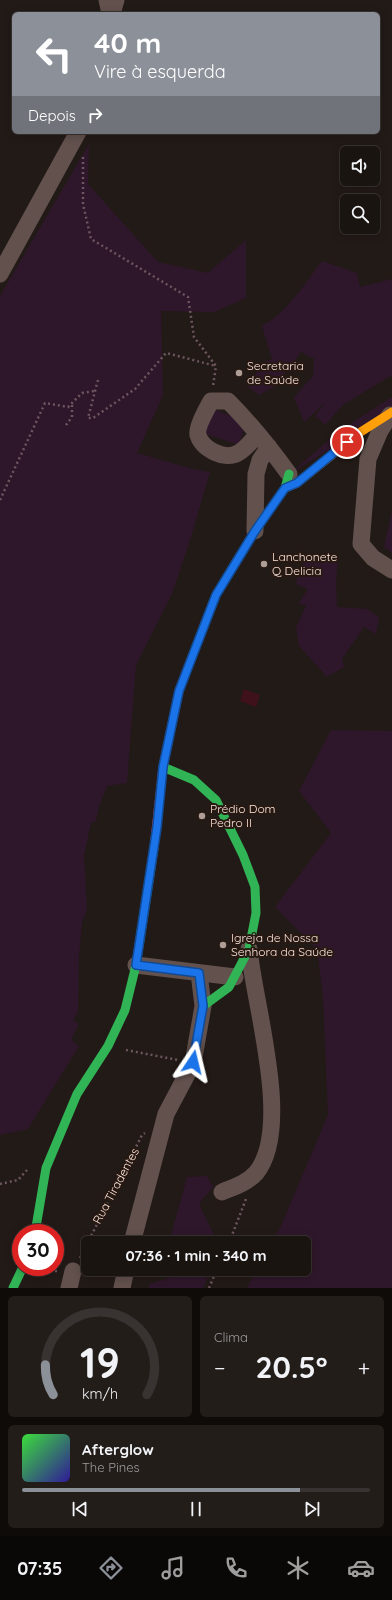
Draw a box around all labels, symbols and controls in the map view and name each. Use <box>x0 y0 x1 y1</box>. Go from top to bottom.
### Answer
text: 40 m <box>94 25 161 60</box>
icon: left <box>28 28 80 80</box>
text: Vire à esquerda <box>94 60 226 83</box>
icon: right <box>84 104 106 126</box>
text: Depois <box>28 106 76 125</box>
map controls <box>340 146 380 234</box>
button: sound <box>340 146 380 186</box>
button: search <box>340 194 380 234</box>
place label: Secretaria de Saúde <box>247 358 304 387</box>
marker: Secretaria de Saúde <box>234 368 244 378</box>
pin <box>330 425 364 459</box>
icon: arrive <box>336 431 358 453</box>
place label: Lanchonete Q Delicia <box>272 549 338 578</box>
marker: Lanchonete Q Delicia <box>259 559 269 569</box>
place label: Prédio Dom Pedro II <box>210 801 276 830</box>
marker: Prédio Dom Pedro II <box>197 811 207 821</box>
place label: Igreja de Nossa Senhora da Saúde <box>231 930 333 959</box>
marker: Igreja de Nossa Senhora da Saúde <box>218 940 228 950</box>
position arrow <box>172 1041 214 1083</box>
street label: Rua Tiradentes <box>89 1145 142 1226</box>
speed limit sign: 30 <box>12 1224 64 1276</box>
text: 07:36 · 1 min · 340 m <box>125 1246 267 1265</box>
text: Clima <box>214 1329 248 1345</box>
text: 19 <box>80 1335 120 1387</box>
text: 20.5° <box>256 1348 328 1386</box>
text: − <box>214 1354 225 1382</box>
text: + <box>358 1354 370 1382</box>
text: km/h <box>82 1384 118 1402</box>
text: Afterglow <box>82 1440 154 1459</box>
text: The Pines <box>82 1459 140 1475</box>
icon: previous <box>69 1498 91 1520</box>
icon: pause <box>185 1498 207 1520</box>
icon: next <box>301 1498 323 1520</box>
icon: directions <box>97 1554 125 1582</box>
icon: music <box>159 1554 187 1582</box>
icon: phone <box>222 1554 250 1582</box>
icon: climate <box>284 1554 312 1582</box>
icon: car <box>347 1554 375 1582</box>
text: 07:35 <box>17 1557 62 1580</box>

